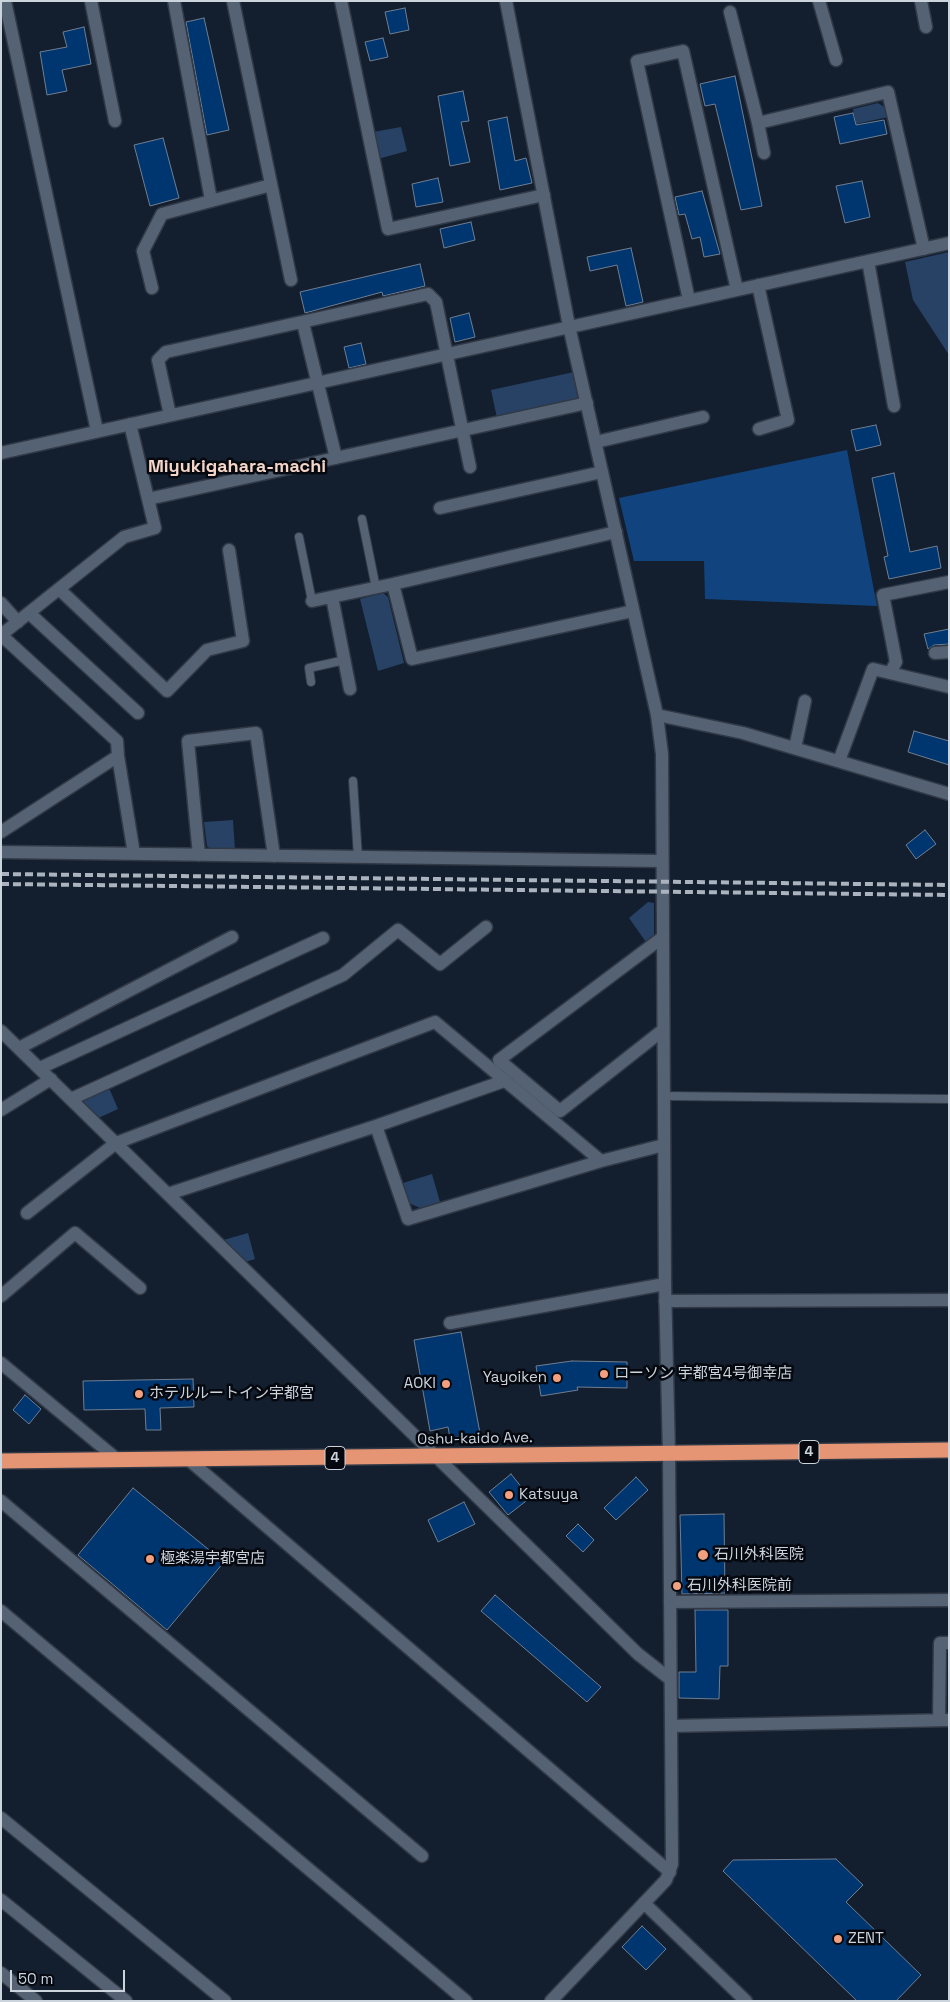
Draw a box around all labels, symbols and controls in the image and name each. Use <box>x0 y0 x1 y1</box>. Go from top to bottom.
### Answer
district label: Miyukigahara-machi <box>148 456 326 478</box>
place label: ローソン 宇都宮4号御幸店 <box>614 1365 792 1383</box>
marker: ローソン 宇都宮4号御幸店 <box>598 1368 610 1380</box>
place label: Yayoiken <box>483 1369 547 1387</box>
marker: Yayoiken <box>551 1372 563 1384</box>
place label: AOKI <box>404 1375 436 1393</box>
marker: AOKI <box>440 1378 452 1390</box>
place label: ホテルルートイン宇都宮 <box>149 1385 314 1403</box>
marker: ホテルルートイン宇都宮 <box>133 1388 145 1400</box>
street label: Oshu-kaido Ave. <box>417 1429 533 1449</box>
road number: 4 <box>799 1440 819 1464</box>
road number: 4 <box>325 1446 345 1470</box>
place label: Katsuya <box>519 1486 578 1504</box>
marker: Katsuya <box>503 1489 515 1501</box>
place label: 石川外科医院 <box>714 1546 804 1564</box>
marker: 石川外科医院 <box>696 1548 710 1562</box>
place label: 極楽湯宇都宮店 <box>160 1550 265 1568</box>
marker: 極楽湯宇都宮店 <box>144 1553 156 1565</box>
place label: 石川外科医院前 <box>687 1577 792 1595</box>
marker: 石川外科医院前 <box>671 1580 683 1592</box>
place label: ZENT <box>848 1930 884 1948</box>
marker: ZENT <box>832 1933 844 1945</box>
scale bar <box>12 1960 128 1992</box>
text: 50 m <box>18 1969 53 1988</box>

